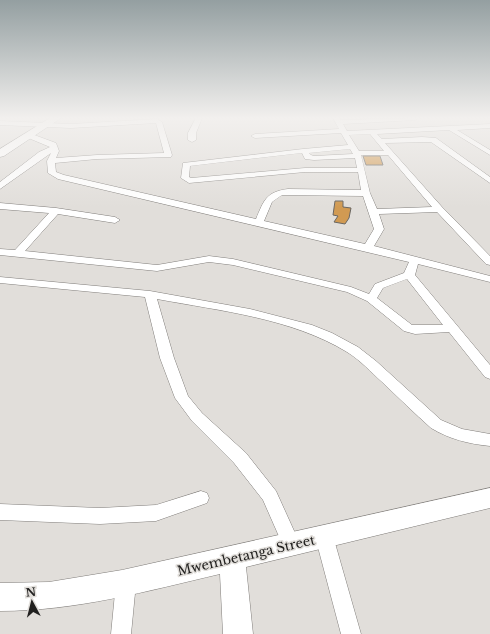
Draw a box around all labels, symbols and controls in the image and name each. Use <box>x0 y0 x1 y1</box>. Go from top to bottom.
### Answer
street label: Mwembetanga Street <box>176 531 317 580</box>
north arrow <box>12 582 52 622</box>
text: N <box>25 584 37 600</box>

